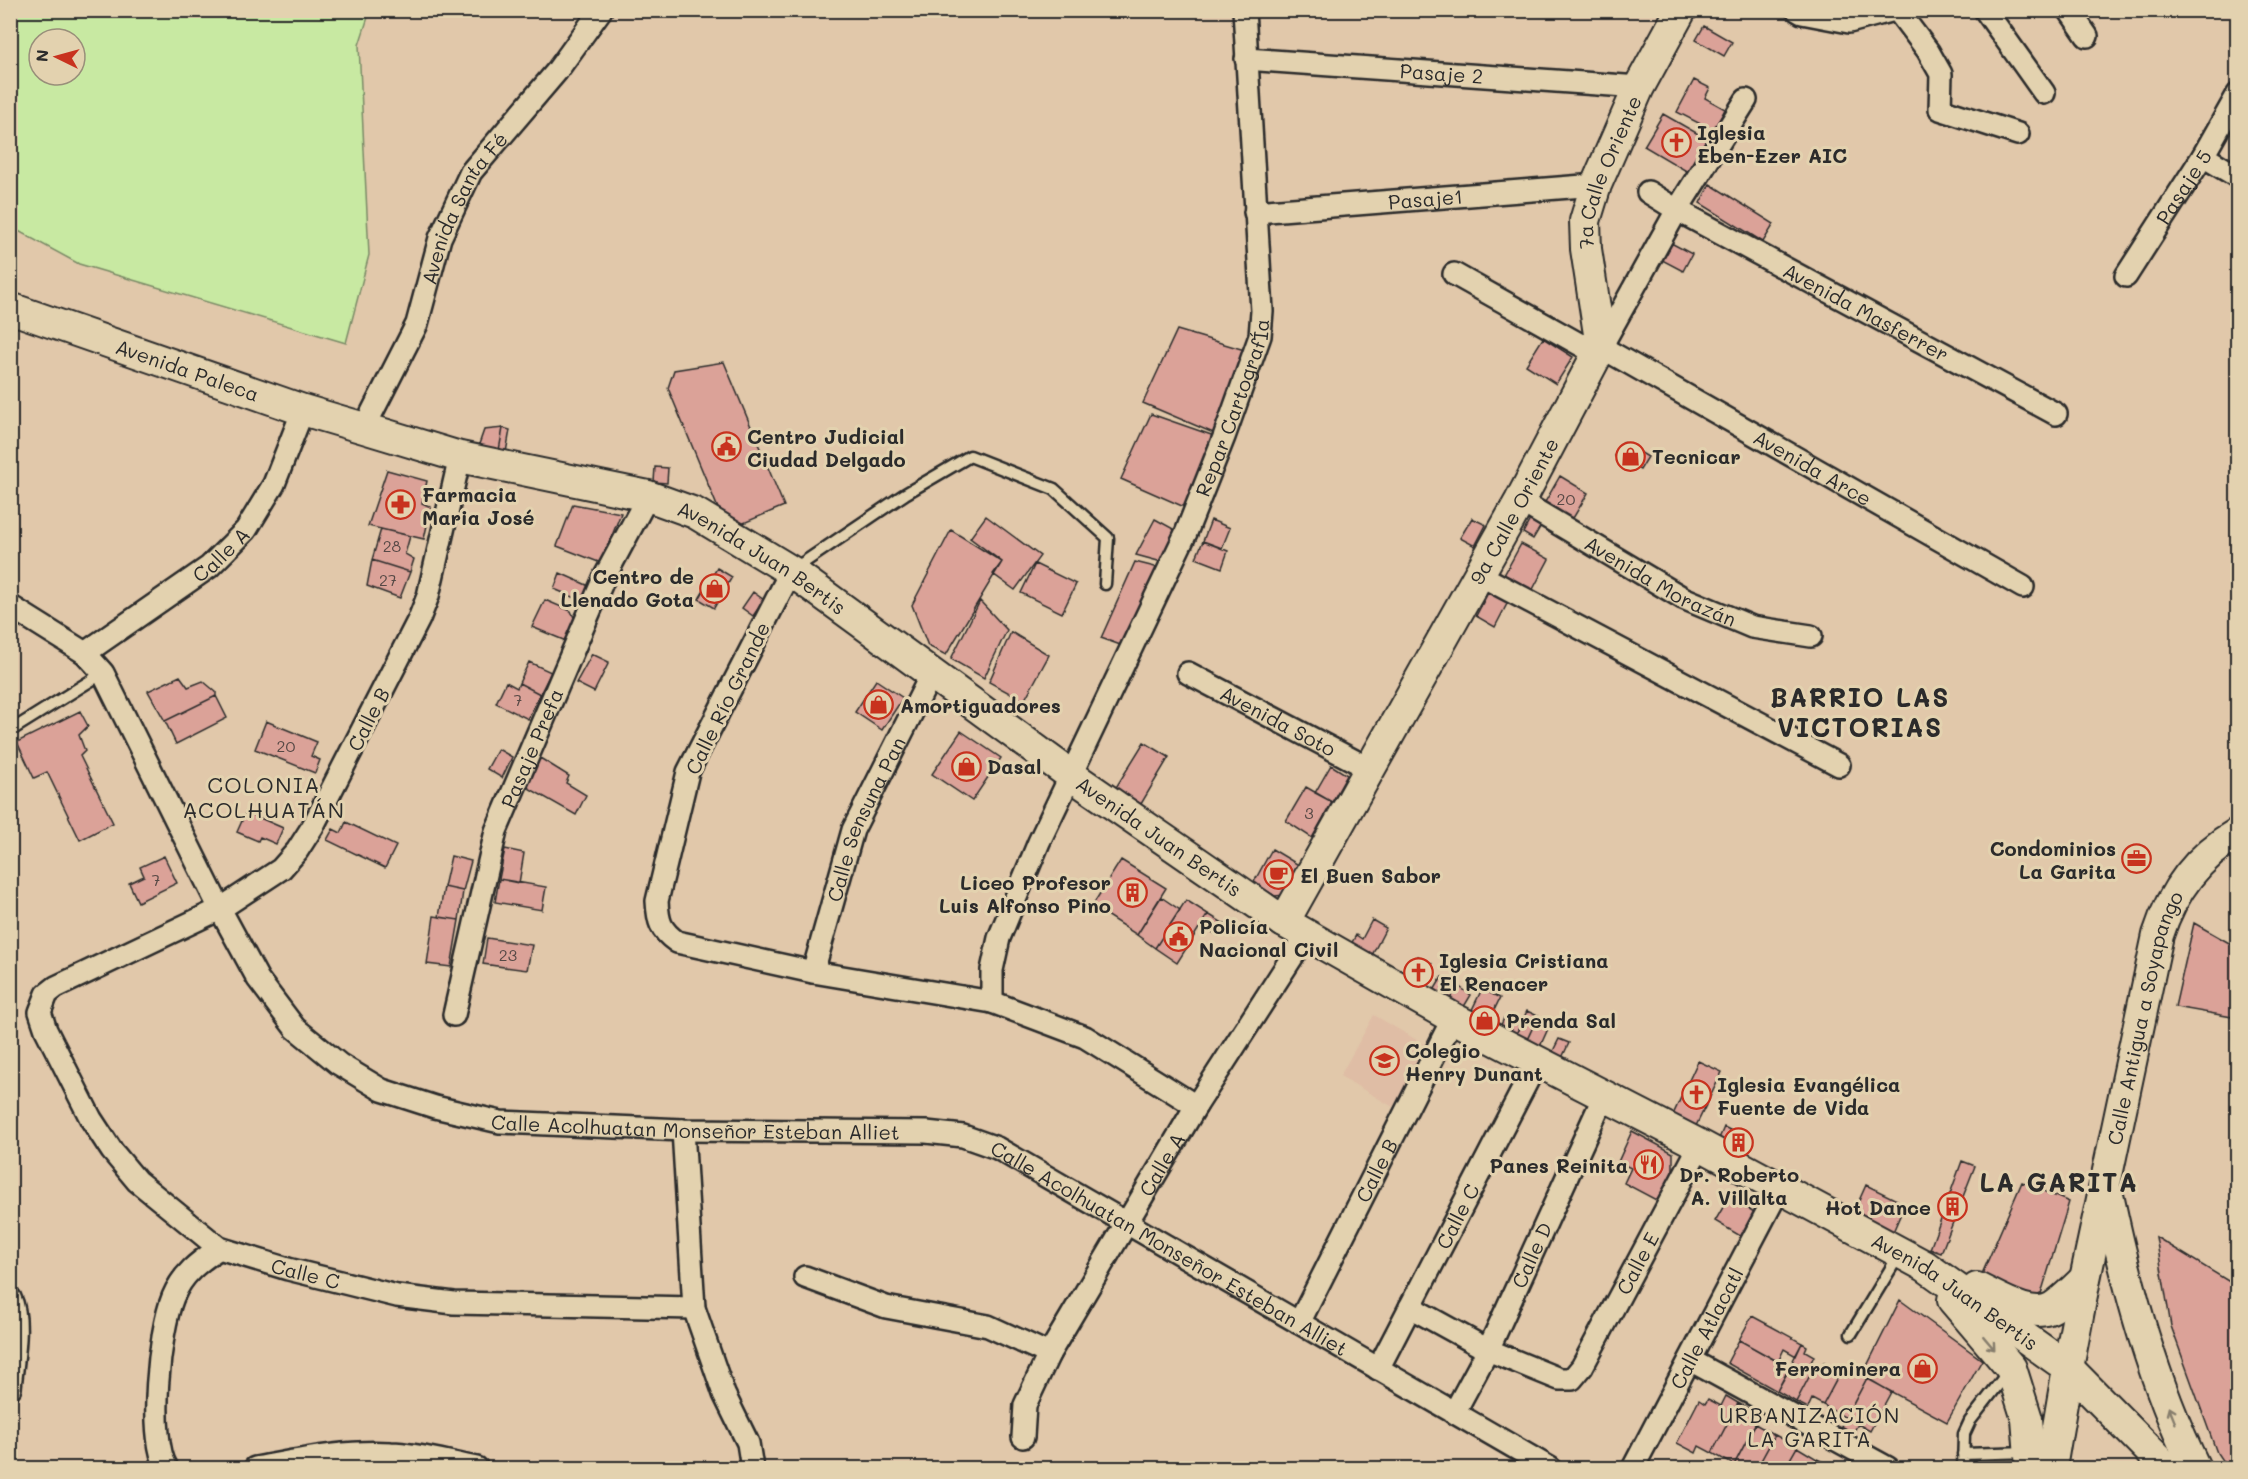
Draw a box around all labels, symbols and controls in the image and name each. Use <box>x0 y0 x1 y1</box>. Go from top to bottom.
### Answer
north arrow <box>27 27 87 87</box>
text: N <box>31 49 53 63</box>
street label: Pasaje 2 <box>1399 57 1484 89</box>
street label: 7a Calle Oriente <box>1572 91 1647 249</box>
place label: Iglesia Eben-Ezer AIC <box>1697 119 1847 168</box>
street label: Avenida Santa Fé <box>415 126 513 287</box>
church icon: Iglesia Eben-Ezer AIC <box>1660 127 1692 159</box>
street label: Pasaje 5 <box>2150 144 2217 229</box>
street label: Pasaje1 <box>1387 183 1464 214</box>
street label: Avenida Masferrer <box>1779 257 1954 367</box>
street label: Repar CartografÍa <box>1189 318 1274 500</box>
street label: Avenida Paleca <box>112 333 263 407</box>
place label: Centro Judicial Ciudad Delgado <box>747 423 906 472</box>
street label: Avenida Arce <box>1749 424 1876 511</box>
public building icon: Centro Judicial Ciudad Delgado <box>710 431 742 463</box>
street label: 9a Calle Oriente <box>1463 433 1564 589</box>
shop icon: Tecnicar <box>1615 440 1647 472</box>
place label: Tecnicar <box>1652 443 1741 469</box>
place label: Farmacia Maria José <box>422 481 535 530</box>
house number: 20 <box>1557 488 1576 509</box>
pharmacy icon: Farmacia Maria José <box>385 489 417 521</box>
street label: Avenida Juan Bertis <box>674 495 851 620</box>
street label: Calle A <box>187 521 255 588</box>
street label: Avenida Morazán <box>1580 530 1740 632</box>
house number: 28 <box>383 535 402 556</box>
place label: Centro de Llenado Gota <box>561 563 694 612</box>
house number: 27 <box>379 569 397 590</box>
shop icon: Centro de Llenado Gota <box>699 572 731 604</box>
street label: Calle Río Grande <box>679 618 775 778</box>
street label: Avenida Soto <box>1216 679 1341 762</box>
district label: BARRIO LAS VICTORIAS <box>1770 680 1950 744</box>
street label: Calle B <box>341 683 395 755</box>
street label: Pasaje Prefa <box>494 684 568 812</box>
house number: 7 <box>514 689 523 710</box>
shop icon: Amortiguadores <box>863 689 895 721</box>
place label: Amortiguadores <box>900 692 1061 718</box>
street label: Calle Sensuna Pan <box>820 732 911 905</box>
house number: 20 <box>277 735 296 756</box>
shop icon: Dasal <box>950 750 982 782</box>
place label: Dasal <box>987 753 1041 779</box>
district label: COLONIA ACOLHUATÁN <box>183 770 345 824</box>
street label: Avenida Juan Bertis <box>1072 770 1247 902</box>
house number: 3 <box>1304 802 1314 823</box>
place label: Condominios La Garita <box>1990 835 2116 884</box>
office icon: Condominios La Garita <box>2121 843 2153 875</box>
cafe icon: El Buen Sabor <box>1263 859 1295 891</box>
place label: El Buen Sabor <box>1300 862 1441 888</box>
house number: 7 <box>152 869 161 890</box>
place label: Liceo Profesor Luis Alfonso Pino <box>939 869 1111 918</box>
building icon: Liceo Profesor Luis Alfonso Pino <box>1116 877 1148 909</box>
street label: Calle Antigua a Soyapango <box>2101 886 2188 1147</box>
place label: Policía Nacional Civil <box>1199 913 1338 962</box>
public building icon: Policía Nacional Civil <box>1162 921 1194 953</box>
house number: 23 <box>499 944 517 965</box>
place label: Iglesia Cristiana El Renacer <box>1439 947 1609 996</box>
church icon: Iglesia Cristiana El Renacer <box>1402 956 1434 988</box>
shop icon: Prenda Sal <box>1469 1004 1501 1036</box>
place label: Prenda Sal <box>1506 1007 1616 1033</box>
place label: Colegio Henry Dunant <box>1405 1037 1543 1086</box>
school or university icon: Colegio Henry Dunant <box>1368 1045 1400 1077</box>
place label: Iglesia Evangélica Fuente de Vida <box>1717 1071 1900 1120</box>
church icon: Iglesia Evangélica Fuente de Vida <box>1680 1079 1712 1111</box>
street label: Calle Acolhuatan Monseñor Esteban Alliet <box>489 1107 900 1145</box>
building icon: Dr. Roberto A. Villalta <box>1723 1127 1755 1159</box>
street label: Calle A <box>1133 1128 1190 1201</box>
street label: Calle Acolhuatan Monseñor Esteban Alliet <box>986 1134 1353 1361</box>
street label: Calle B <box>1349 1134 1403 1207</box>
restaurant icon: Panes Reinita <box>1633 1149 1665 1181</box>
place label: Panes Reinita <box>1489 1152 1628 1178</box>
place label: Dr. Roberto A. Villalta <box>1679 1161 1799 1210</box>
district label: LA GARITA <box>1980 1165 2138 1199</box>
street label: Calle C <box>1429 1179 1485 1253</box>
building icon: Hot Dance <box>1936 1191 1968 1223</box>
place label: Hot Dance <box>1825 1194 1931 1220</box>
street label: Calle D <box>1505 1218 1558 1292</box>
street label: Calle E <box>1610 1227 1664 1299</box>
street label: Avenida Juan Bertis <box>1867 1227 2044 1356</box>
street label: Calle C <box>268 1252 343 1294</box>
street label: Calle Atlacatl <box>1664 1263 1749 1393</box>
one-way arrow <box>1982 1335 1996 1350</box>
shop icon: Ferrominera <box>1906 1352 1938 1384</box>
place label: Ferrominera <box>1775 1355 1901 1381</box>
district label: URBANIZACIÓN LA GARITA <box>1719 1401 1901 1452</box>
one-way arrow <box>2166 1406 2177 1425</box>

